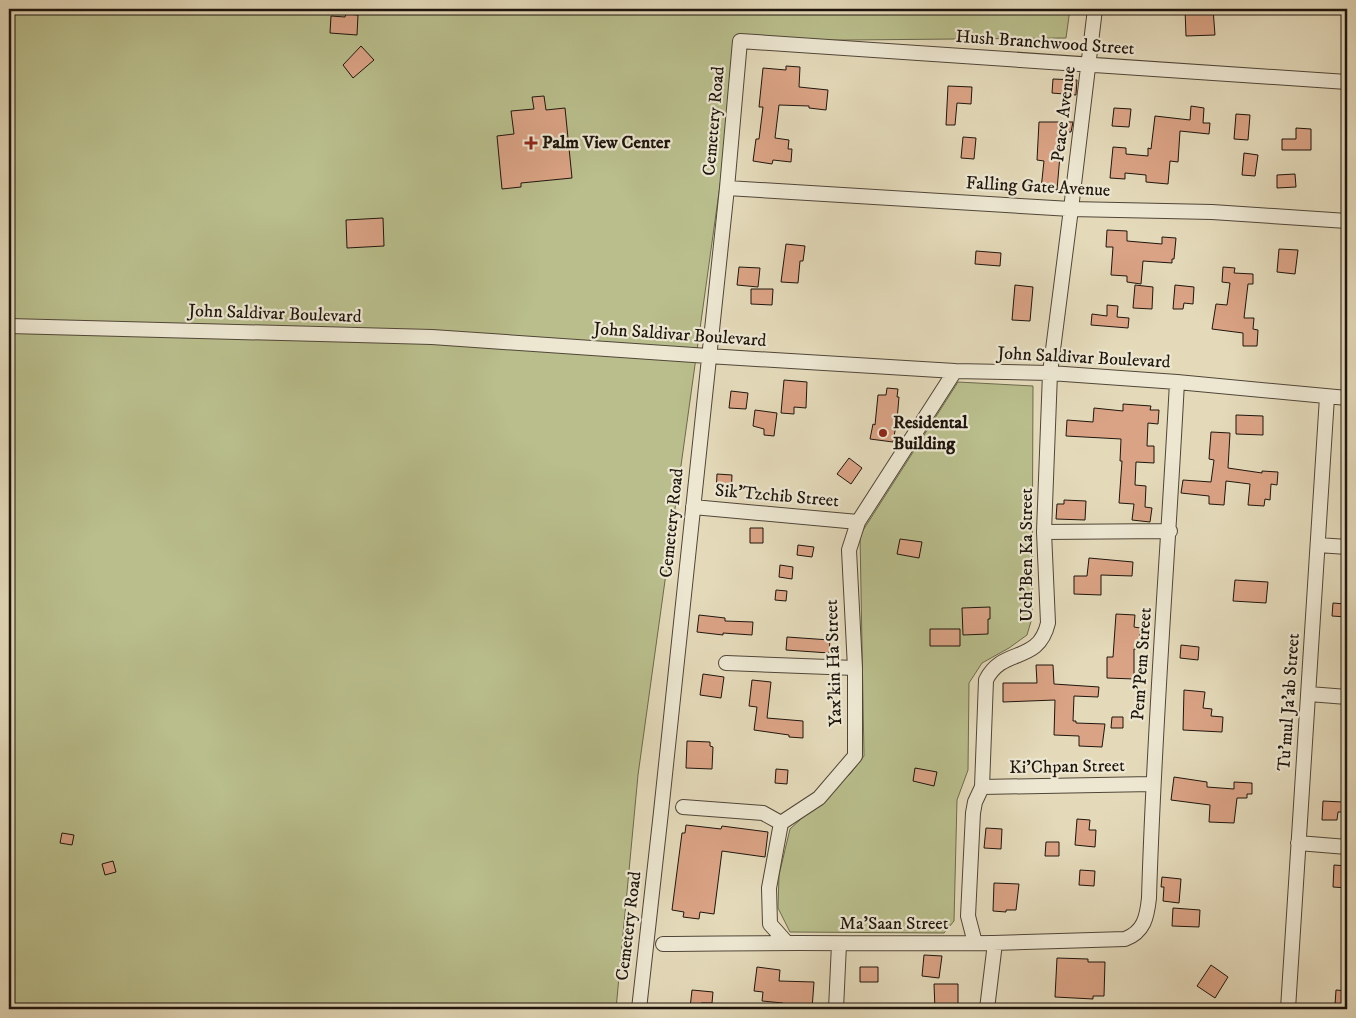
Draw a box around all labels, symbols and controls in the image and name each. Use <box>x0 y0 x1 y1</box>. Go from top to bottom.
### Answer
street label: Hush Branchwood Street <box>955 26 1135 60</box>
street label: Cemetery Road <box>698 65 730 177</box>
street label: Peace Avenue <box>1047 65 1081 163</box>
place label: Palm View Center <box>542 132 671 154</box>
marker: Palm View Center <box>524 136 538 150</box>
street label: Falling Gate Avenue <box>965 172 1111 202</box>
street label: John Saldivar Boulevard <box>186 300 362 328</box>
street label: John Saldivar Boulevard <box>591 318 767 352</box>
street label: John Saldivar Boulevard <box>995 342 1171 374</box>
place label: Residental Building <box>893 412 968 455</box>
marker: Residental Building <box>877 427 889 439</box>
street label: Cemetery Road <box>655 467 689 579</box>
street label: Sik'Tzchib Street <box>714 480 840 512</box>
street label: Uch'Ben Ka Street <box>1016 488 1038 622</box>
street label: Yax'kin Ha Street <box>821 599 847 727</box>
street label: Pem'Pem Street <box>1127 607 1157 721</box>
street label: Tu'mul Ja'ab Street <box>1273 632 1305 772</box>
street label: Ki'Chpan Street <box>1009 755 1125 779</box>
street label: Cemetery Road <box>611 870 647 982</box>
street label: Ma'Saan Street <box>839 913 949 935</box>

